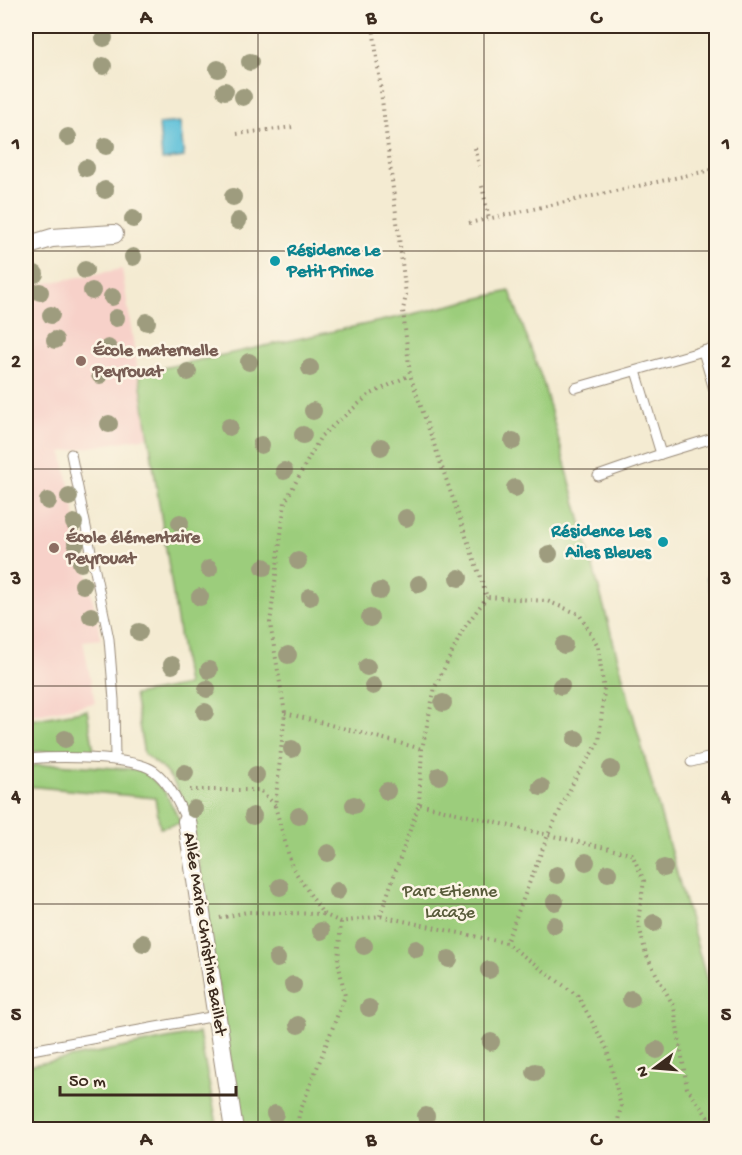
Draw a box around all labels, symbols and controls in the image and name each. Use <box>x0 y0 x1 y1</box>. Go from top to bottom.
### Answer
text: A <box>139 8 154 31</box>
text: B <box>365 8 377 31</box>
text: C <box>590 8 604 31</box>
text: 1 <box>11 134 20 157</box>
text: 1 <box>721 134 730 157</box>
place label: Résidence Le Petit Prince <box>286 241 381 283</box>
marker: Résidence Le Petit Prince <box>268 254 282 268</box>
place label: École maternelle Peyrouat <box>92 340 219 383</box>
text: 2 <box>11 352 21 375</box>
text: 2 <box>721 352 731 375</box>
marker: École maternelle Peyrouat <box>74 354 88 368</box>
place label: Résidence Les Ailes Bleues <box>550 522 652 564</box>
place label: École élémentaire Peyrouat <box>65 527 201 570</box>
marker: Résidence Les Ailes Bleues <box>656 535 670 549</box>
marker: École élémentaire Peyrouat <box>47 541 61 555</box>
text: 3 <box>10 569 21 592</box>
text: 3 <box>720 569 731 592</box>
text: 4 <box>10 787 21 810</box>
text: 4 <box>720 787 731 810</box>
street label: Allée Marie Christine Baillet <box>178 831 231 1039</box>
park label: Parc Etienne Lacaze <box>402 882 498 924</box>
text: 5 <box>11 1005 22 1028</box>
text: 5 <box>721 1005 732 1028</box>
north arrow <box>625 1038 685 1098</box>
scale bar <box>60 1059 236 1097</box>
text: N <box>633 1063 655 1079</box>
text: 50 m <box>69 1072 106 1093</box>
text: A <box>139 1130 154 1153</box>
text: B <box>365 1130 377 1153</box>
text: C <box>590 1130 604 1153</box>

